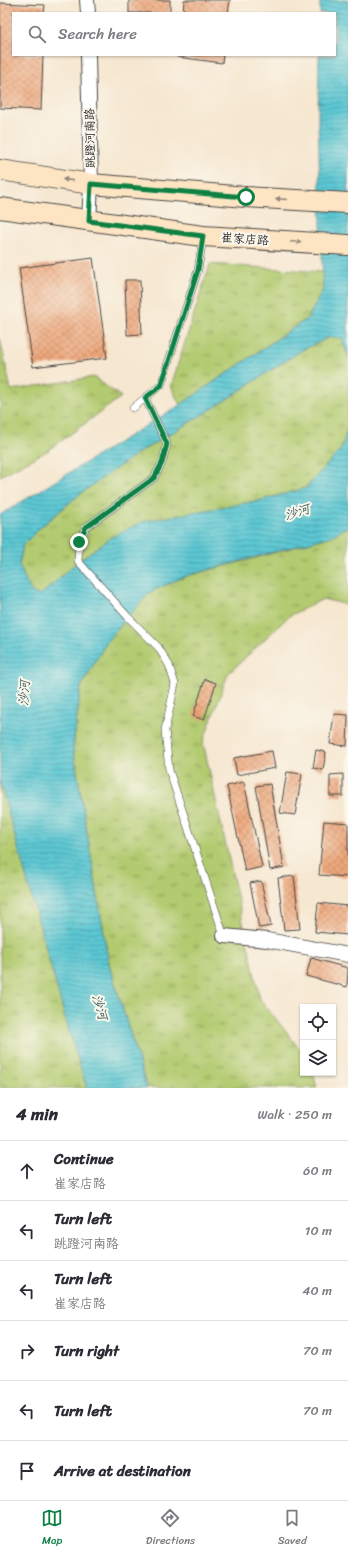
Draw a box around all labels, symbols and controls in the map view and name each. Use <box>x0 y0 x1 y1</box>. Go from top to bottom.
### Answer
search box <box>12 12 336 56</box>
text: Search here <box>58 21 137 47</box>
icon: search <box>26 23 48 45</box>
street label: 跳蹬河南路 <box>78 108 102 168</box>
one-way arrow <box>62 177 74 183</box>
route start <box>237 188 255 206</box>
one-way arrow <box>274 196 287 202</box>
street label: 崔家店路 <box>220 226 270 252</box>
one-way arrow <box>290 239 302 246</box>
water label: 沙河 <box>281 497 315 527</box>
route end <box>70 533 88 551</box>
water label: 沙河 <box>12 677 36 707</box>
water label: 沙河 <box>85 991 115 1025</box>
map controls <box>300 1004 336 1076</box>
button: locate <box>300 1004 336 1040</box>
button: layers <box>300 1040 336 1076</box>
text: 4 min <box>16 1099 58 1129</box>
text: Walk · 250 m <box>258 1103 332 1126</box>
text: Continue <box>54 1146 114 1172</box>
text: 60 m <box>303 1159 332 1182</box>
icon: ahead <box>16 1160 38 1182</box>
text: 崔家店路 <box>54 1172 106 1195</box>
text: Turn left <box>54 1206 112 1232</box>
text: 10 m <box>305 1219 332 1242</box>
icon: left <box>16 1220 38 1242</box>
text: 跳蹬河南路 <box>54 1232 119 1255</box>
text: Turn left <box>54 1266 112 1292</box>
text: 40 m <box>302 1279 332 1302</box>
icon: left <box>16 1280 38 1302</box>
text: 崔家店路 <box>54 1292 106 1315</box>
text: Turn right <box>54 1338 119 1364</box>
text: 70 m <box>303 1339 332 1362</box>
icon: right <box>16 1340 38 1362</box>
text: Turn left <box>54 1398 112 1424</box>
text: 70 m <box>303 1399 332 1422</box>
icon: left <box>16 1400 38 1422</box>
text: Arrive at destination <box>54 1458 191 1484</box>
icon: arrive <box>16 1460 38 1482</box>
tab: Map <box>41 1507 63 1550</box>
tab: Directions <box>146 1507 195 1550</box>
tab: Saved <box>278 1507 307 1550</box>

